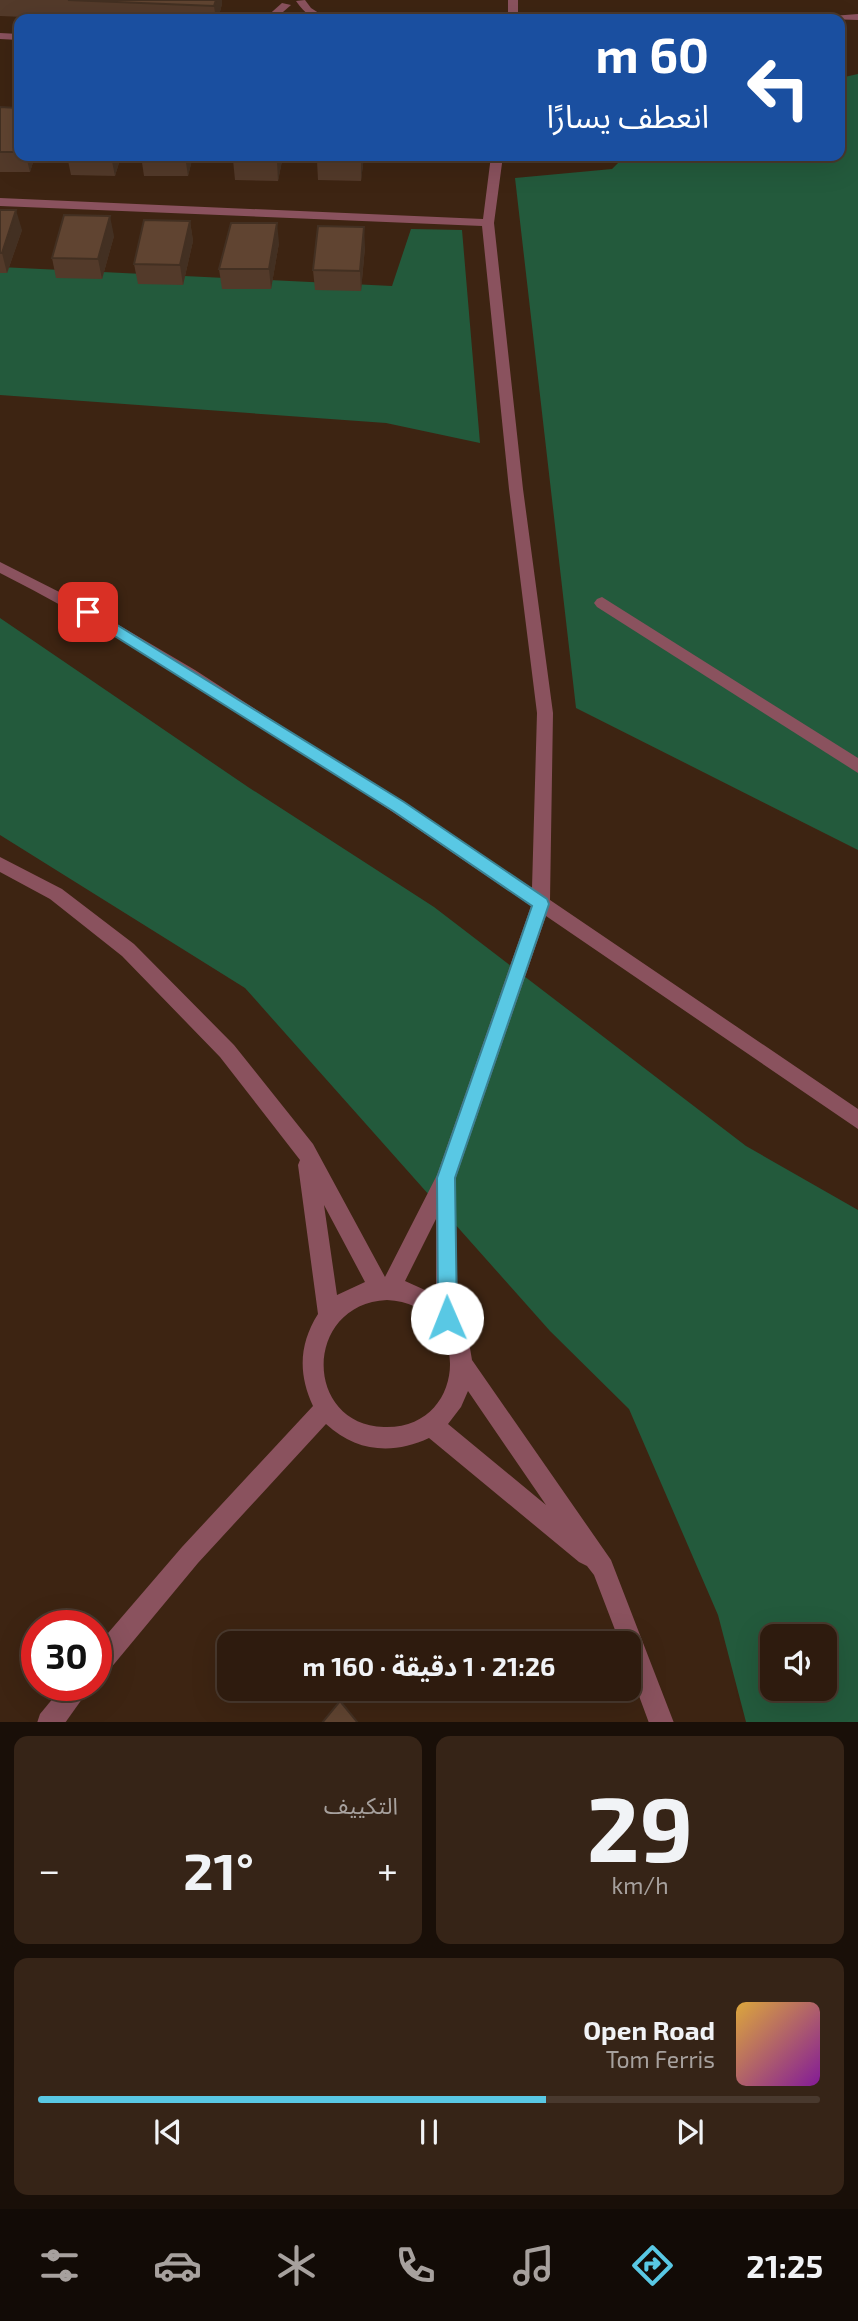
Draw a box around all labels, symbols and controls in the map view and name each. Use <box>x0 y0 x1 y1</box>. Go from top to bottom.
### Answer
text: 60 m <box>595 24 709 83</box>
icon: left <box>733 42 824 133</box>
text: انعطف يسارًا <box>546 96 709 134</box>
pin <box>58 582 118 642</box>
icon: arrive <box>69 593 107 631</box>
position arrow <box>410 1281 484 1355</box>
speed limit sign: 30 <box>21 1610 112 1701</box>
map controls <box>760 1624 837 1701</box>
button: sound <box>760 1624 837 1701</box>
text: 21:26 · 1 دقيقة · 160 m <box>303 1650 555 1681</box>
text: 29 <box>587 1771 693 1880</box>
text: التكييف <box>324 1791 398 1819</box>
text: 21° <box>183 1838 254 1900</box>
text: − <box>38 1846 60 1892</box>
text: + <box>377 1846 398 1892</box>
text: km/h <box>611 1871 669 1899</box>
text: Open Road <box>583 2014 715 2045</box>
text: Tom Ferris <box>606 2045 715 2073</box>
icon: previous <box>149 2113 187 2151</box>
icon: pause <box>410 2113 448 2151</box>
icon: next <box>671 2113 709 2151</box>
icon: filters <box>35 2241 84 2290</box>
icon: car <box>153 2241 202 2290</box>
icon: climate <box>272 2241 321 2290</box>
icon: phone <box>391 2241 440 2290</box>
icon: music <box>509 2241 558 2290</box>
icon: directions <box>628 2241 677 2290</box>
text: 21:25 <box>746 2246 823 2284</box>

